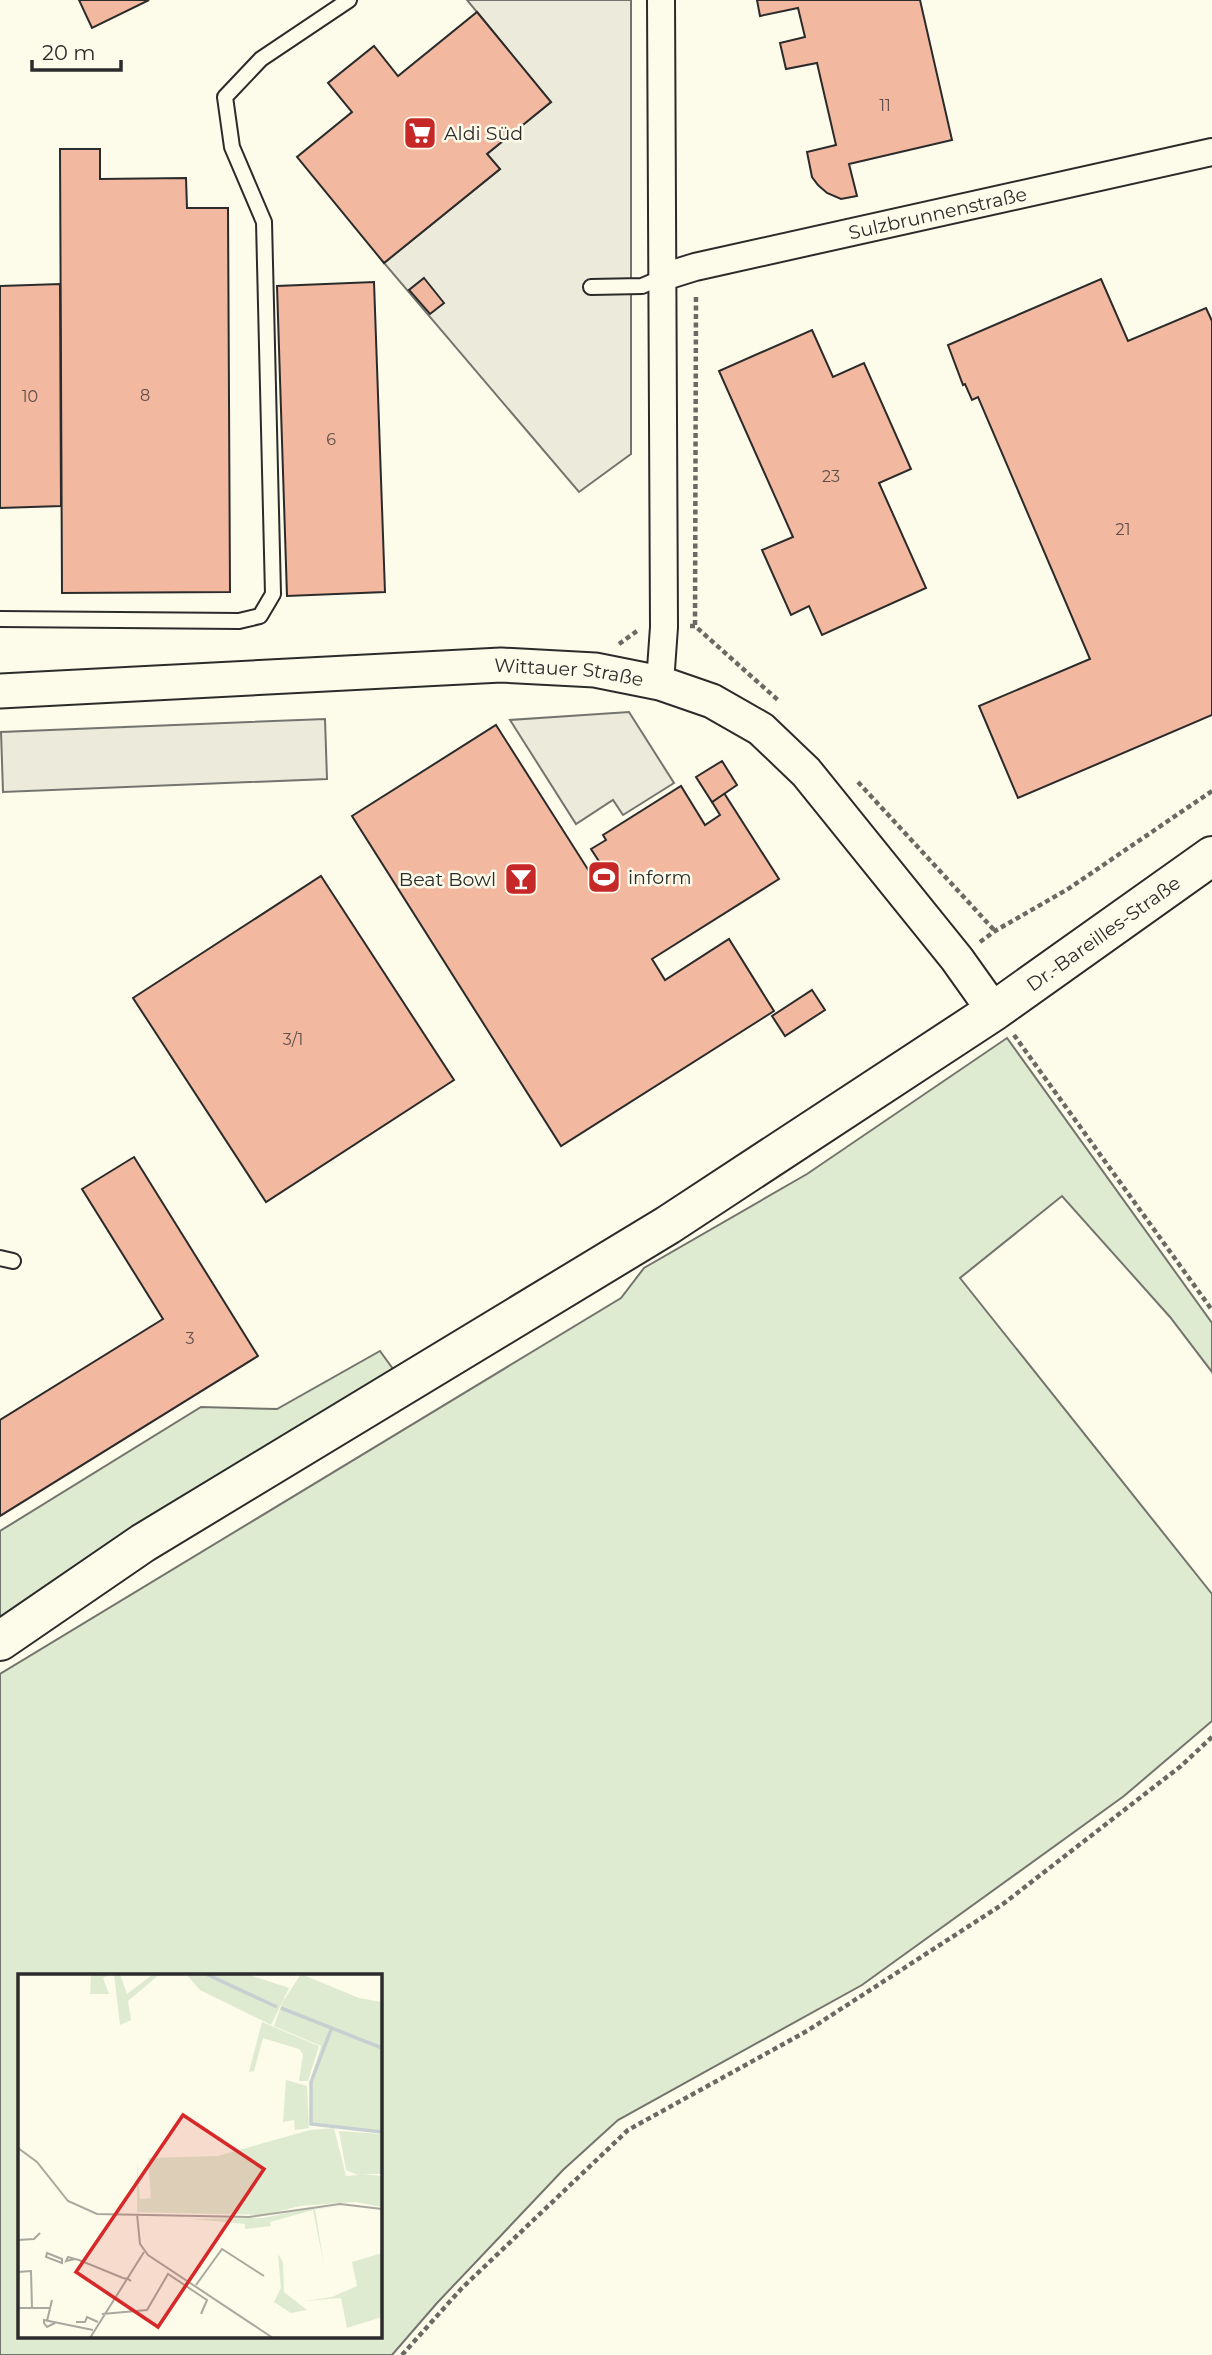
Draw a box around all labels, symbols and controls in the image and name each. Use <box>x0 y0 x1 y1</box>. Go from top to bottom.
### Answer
scale bar <box>32 28 121 72</box>
text: 20 m <box>42 40 96 65</box>
house number: 11 <box>879 96 891 115</box>
supermarket icon: Aldi Süd <box>401 114 439 152</box>
place label: Aldi Süd <box>444 122 523 145</box>
street label: Sulzbrunnenstraße <box>846 182 1029 244</box>
house number: 8 <box>140 386 150 405</box>
house number: 10 <box>22 387 38 406</box>
house number: 6 <box>326 430 336 449</box>
house number: 23 <box>822 467 840 486</box>
house number: 21 <box>1116 520 1130 539</box>
street label: Wittauer Straße <box>494 653 646 691</box>
sports icon: inform <box>585 858 623 896</box>
bar icon: Beat Bowl <box>502 860 540 898</box>
place label: inform <box>628 866 692 889</box>
place label: Beat Bowl <box>399 868 496 891</box>
street label: Dr.-Bareilles-Straße <box>1022 871 1185 996</box>
house number: 3/1 <box>283 1030 303 1049</box>
house number: 3 <box>185 1329 195 1348</box>
inset map <box>18 1974 382 2338</box>

